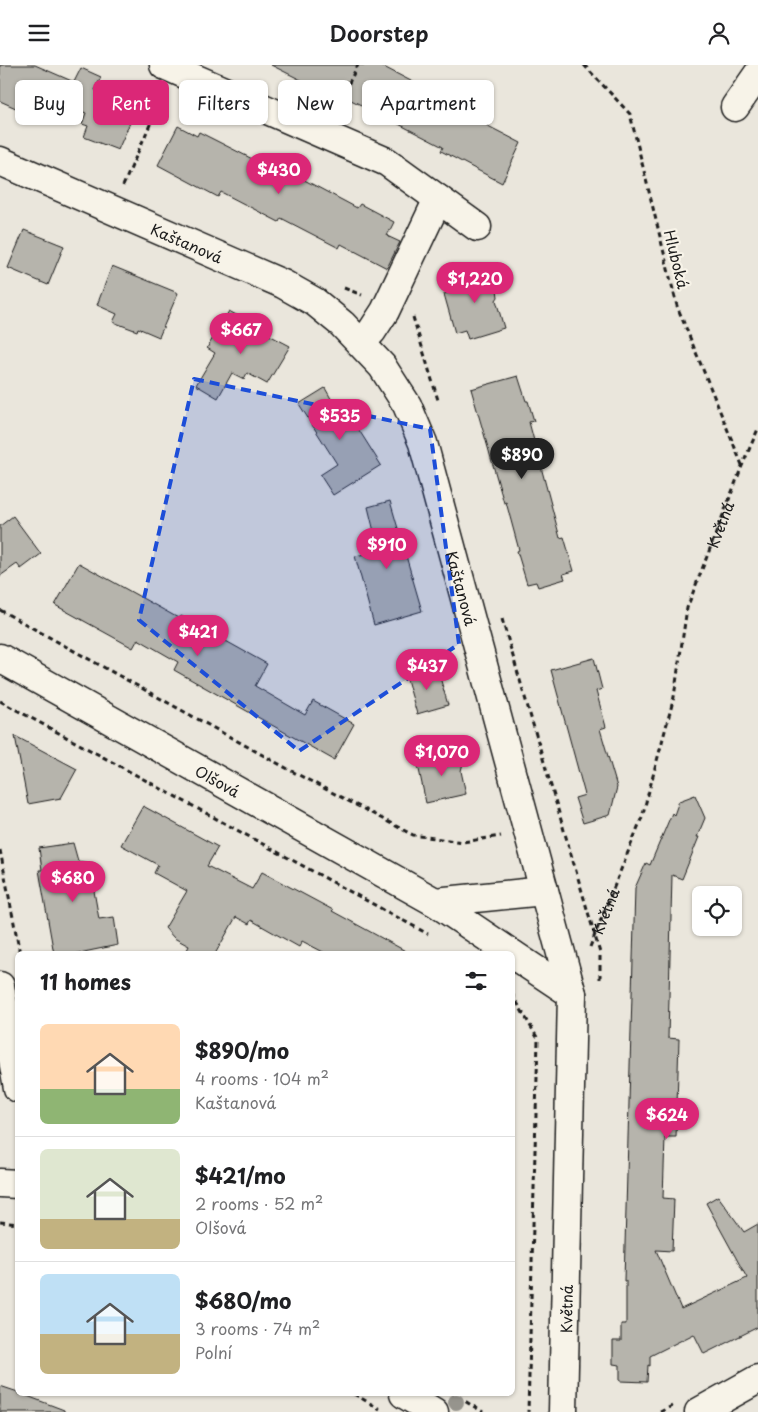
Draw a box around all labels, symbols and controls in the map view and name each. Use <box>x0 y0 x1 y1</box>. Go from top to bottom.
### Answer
text: Doorstep <box>329 16 429 49</box>
icon: menu <box>25 19 53 47</box>
icon: person <box>705 19 733 47</box>
chip: Buy <box>15 80 83 125</box>
chip: Rent <box>93 80 169 125</box>
chip: Filters <box>179 80 268 125</box>
chip: New <box>278 80 352 125</box>
chip: Apartment <box>362 80 494 125</box>
pin: $430 <box>249 153 309 195</box>
text: $430 <box>257 157 301 181</box>
street label: Kaštanová <box>148 217 227 268</box>
street label: Hluboká <box>659 227 696 292</box>
pin: $1,220 <box>434 261 516 304</box>
text: $1,220 <box>447 266 503 290</box>
pin: $667 <box>211 313 271 355</box>
text: $667 <box>221 317 261 341</box>
pin: $535 <box>310 399 370 441</box>
text: $535 <box>319 403 361 427</box>
pin: $890 <box>492 437 552 480</box>
text: $890 <box>501 442 543 466</box>
street label: Květná <box>700 497 739 551</box>
pin: $910 <box>357 527 417 570</box>
text: $910 <box>367 532 407 556</box>
street label: Kaštanová <box>441 548 484 629</box>
pin: $421 <box>168 615 228 657</box>
text: $421 <box>179 619 217 643</box>
pin: $437 <box>397 649 457 691</box>
text: $437 <box>407 653 447 677</box>
pin: $1,070 <box>401 735 483 777</box>
text: $1,070 <box>415 739 469 763</box>
street label: Olšová <box>191 758 245 803</box>
pin: $680 <box>43 861 103 903</box>
text: $680 <box>51 865 95 889</box>
street label: Květná <box>585 884 624 937</box>
map controls <box>692 886 742 936</box>
button: locate <box>692 886 742 936</box>
text: 11 homes <box>40 965 131 997</box>
icon: filters <box>462 967 490 995</box>
text: $890/mo <box>195 1034 289 1066</box>
icon: home <box>80 1044 140 1104</box>
text: 4 rooms · 104 m² <box>195 1066 329 1090</box>
text: Kaštanová <box>195 1090 276 1114</box>
pin: $624 <box>637 1097 697 1140</box>
text: $624 <box>646 1102 688 1126</box>
text: $421/mo <box>195 1159 286 1191</box>
icon: home <box>80 1169 140 1229</box>
text: 2 rooms · 52 m² <box>195 1191 323 1215</box>
text: Olšová <box>195 1215 246 1239</box>
text: $680/mo <box>195 1284 291 1316</box>
street label: Květná <box>554 1284 578 1333</box>
icon: home <box>80 1294 140 1354</box>
text: 3 rooms · 74 m² <box>195 1316 320 1340</box>
text: Polní <box>195 1340 232 1364</box>

